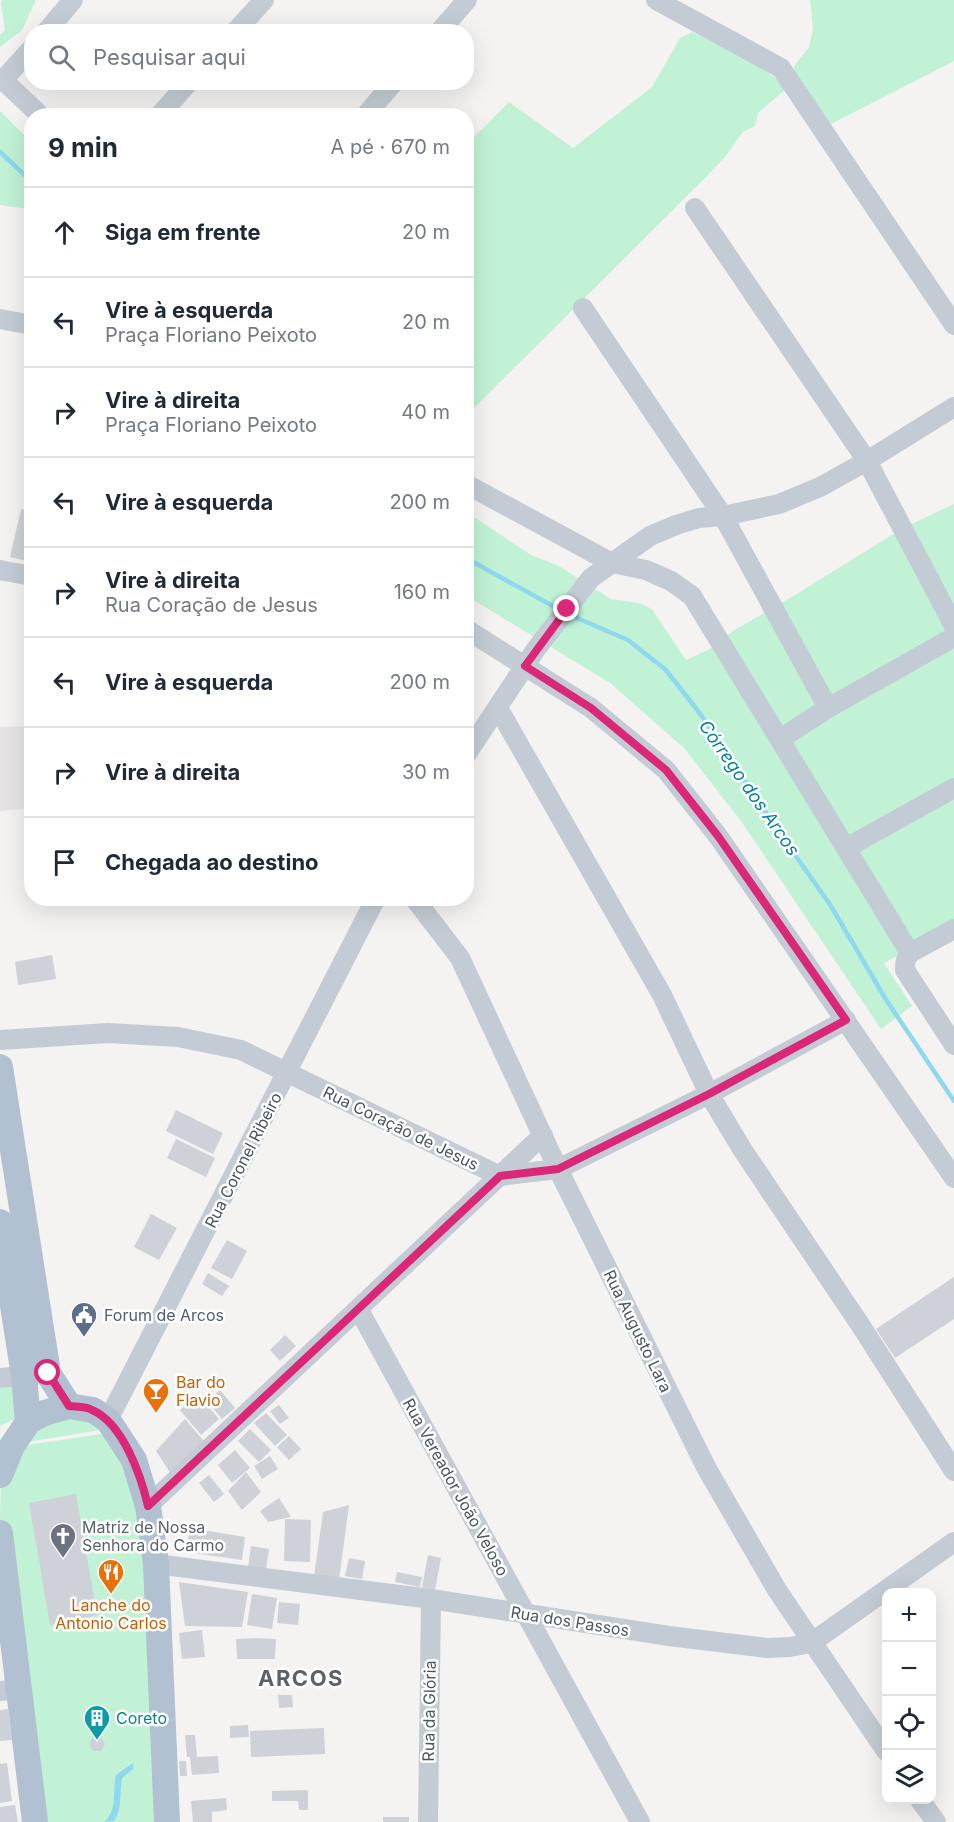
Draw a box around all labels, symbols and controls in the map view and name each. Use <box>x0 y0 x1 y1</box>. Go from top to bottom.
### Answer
search box <box>24 24 474 90</box>
icon: search <box>45 41 78 74</box>
text: Pesquisar aqui <box>93 44 246 70</box>
text: 9 min <box>48 132 118 163</box>
text: A pé · 670 m <box>330 135 450 159</box>
icon: ahead <box>48 216 81 249</box>
text: Siga em frente <box>105 219 261 245</box>
text: 20 m <box>402 220 450 244</box>
text: Vire à esquerda <box>105 297 273 323</box>
icon: left <box>48 306 81 339</box>
text: 20 m <box>402 310 450 334</box>
text: Praça Floriano Peixoto <box>105 323 317 347</box>
text: Vire à direita <box>105 387 240 413</box>
icon: right <box>48 396 81 429</box>
text: 40 m <box>401 400 450 424</box>
text: Praça Floriano Peixoto <box>105 413 317 437</box>
icon: left <box>48 486 81 519</box>
text: Vire à esquerda <box>105 489 273 515</box>
text: 200 m <box>389 490 450 514</box>
text: Vire à direita <box>105 567 240 593</box>
icon: right <box>48 576 81 609</box>
text: 160 m <box>394 580 450 604</box>
text: Rua Coração de Jesus <box>105 593 318 617</box>
route end <box>553 595 579 621</box>
icon: left <box>48 666 81 699</box>
text: Vire à esquerda <box>105 669 273 695</box>
text: 200 m <box>389 670 450 694</box>
water label: Córrego dos Arcos <box>695 716 804 860</box>
icon: right <box>48 756 81 789</box>
text: Vire à direita <box>105 759 240 785</box>
text: 30 m <box>402 760 450 784</box>
icon: arrive <box>48 846 81 879</box>
text: Chegada ao destino <box>105 849 319 875</box>
street label: Rua Coração de Jesus <box>320 1082 482 1174</box>
street label: Rua Coronel Ribeiro <box>200 1089 286 1231</box>
street label: Rua Augusto Lara <box>600 1267 676 1395</box>
public building icon: Forum de Arcos <box>69 1300 99 1338</box>
place label: Forum de Arcos <box>104 1305 224 1325</box>
route start <box>34 1359 60 1385</box>
place label: Bar do Flavio <box>176 1372 225 1410</box>
bar icon: Bar do Flavio <box>141 1376 171 1414</box>
street label: Rua Vereador João Veloso <box>399 1395 513 1579</box>
place label: Matriz de Nossa Senhora do Carmo <box>82 1517 224 1555</box>
church icon: Matriz de Nossa Senhora do Carmo <box>48 1521 78 1559</box>
restaurant icon: Lanche do Antonio Carlos <box>96 1557 126 1595</box>
map controls <box>882 1588 936 1804</box>
button: + <box>882 1588 936 1642</box>
place label: Lanche do Antonio Carlos <box>55 1595 167 1633</box>
street label: Rua dos Passos <box>509 1602 631 1640</box>
button: − <box>882 1642 936 1696</box>
street label: Rua da Glória <box>418 1660 440 1762</box>
district label: ARCOS <box>258 1665 344 1691</box>
button: locate <box>882 1696 936 1750</box>
building icon: Coreto <box>82 1703 112 1741</box>
place label: Coreto <box>116 1708 167 1728</box>
button: layers <box>882 1750 936 1804</box>

